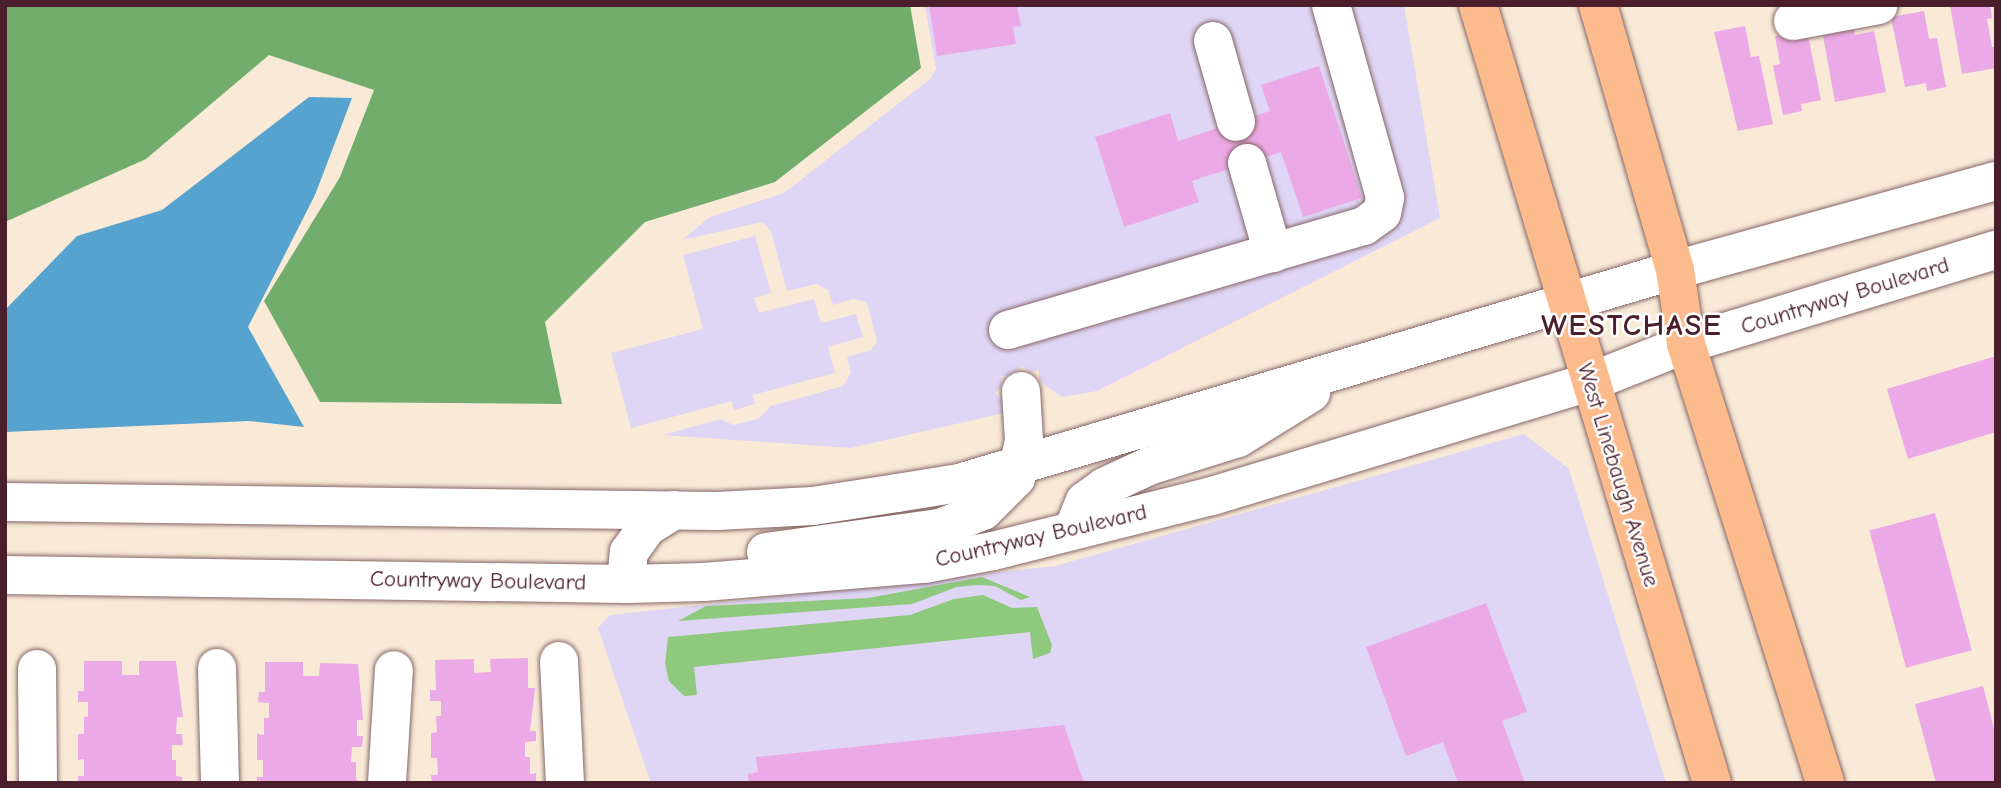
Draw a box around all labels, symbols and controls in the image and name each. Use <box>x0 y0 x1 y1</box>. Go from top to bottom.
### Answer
street label: Countryway Boulevard <box>1738 251 1952 341</box>
district label: WESTCHASE <box>1542 308 1722 344</box>
street label: West Linebaugh Avenue <box>1571 360 1665 590</box>
street label: Countryway Boulevard <box>933 498 1149 574</box>
street label: Countryway Boulevard <box>370 565 586 597</box>

